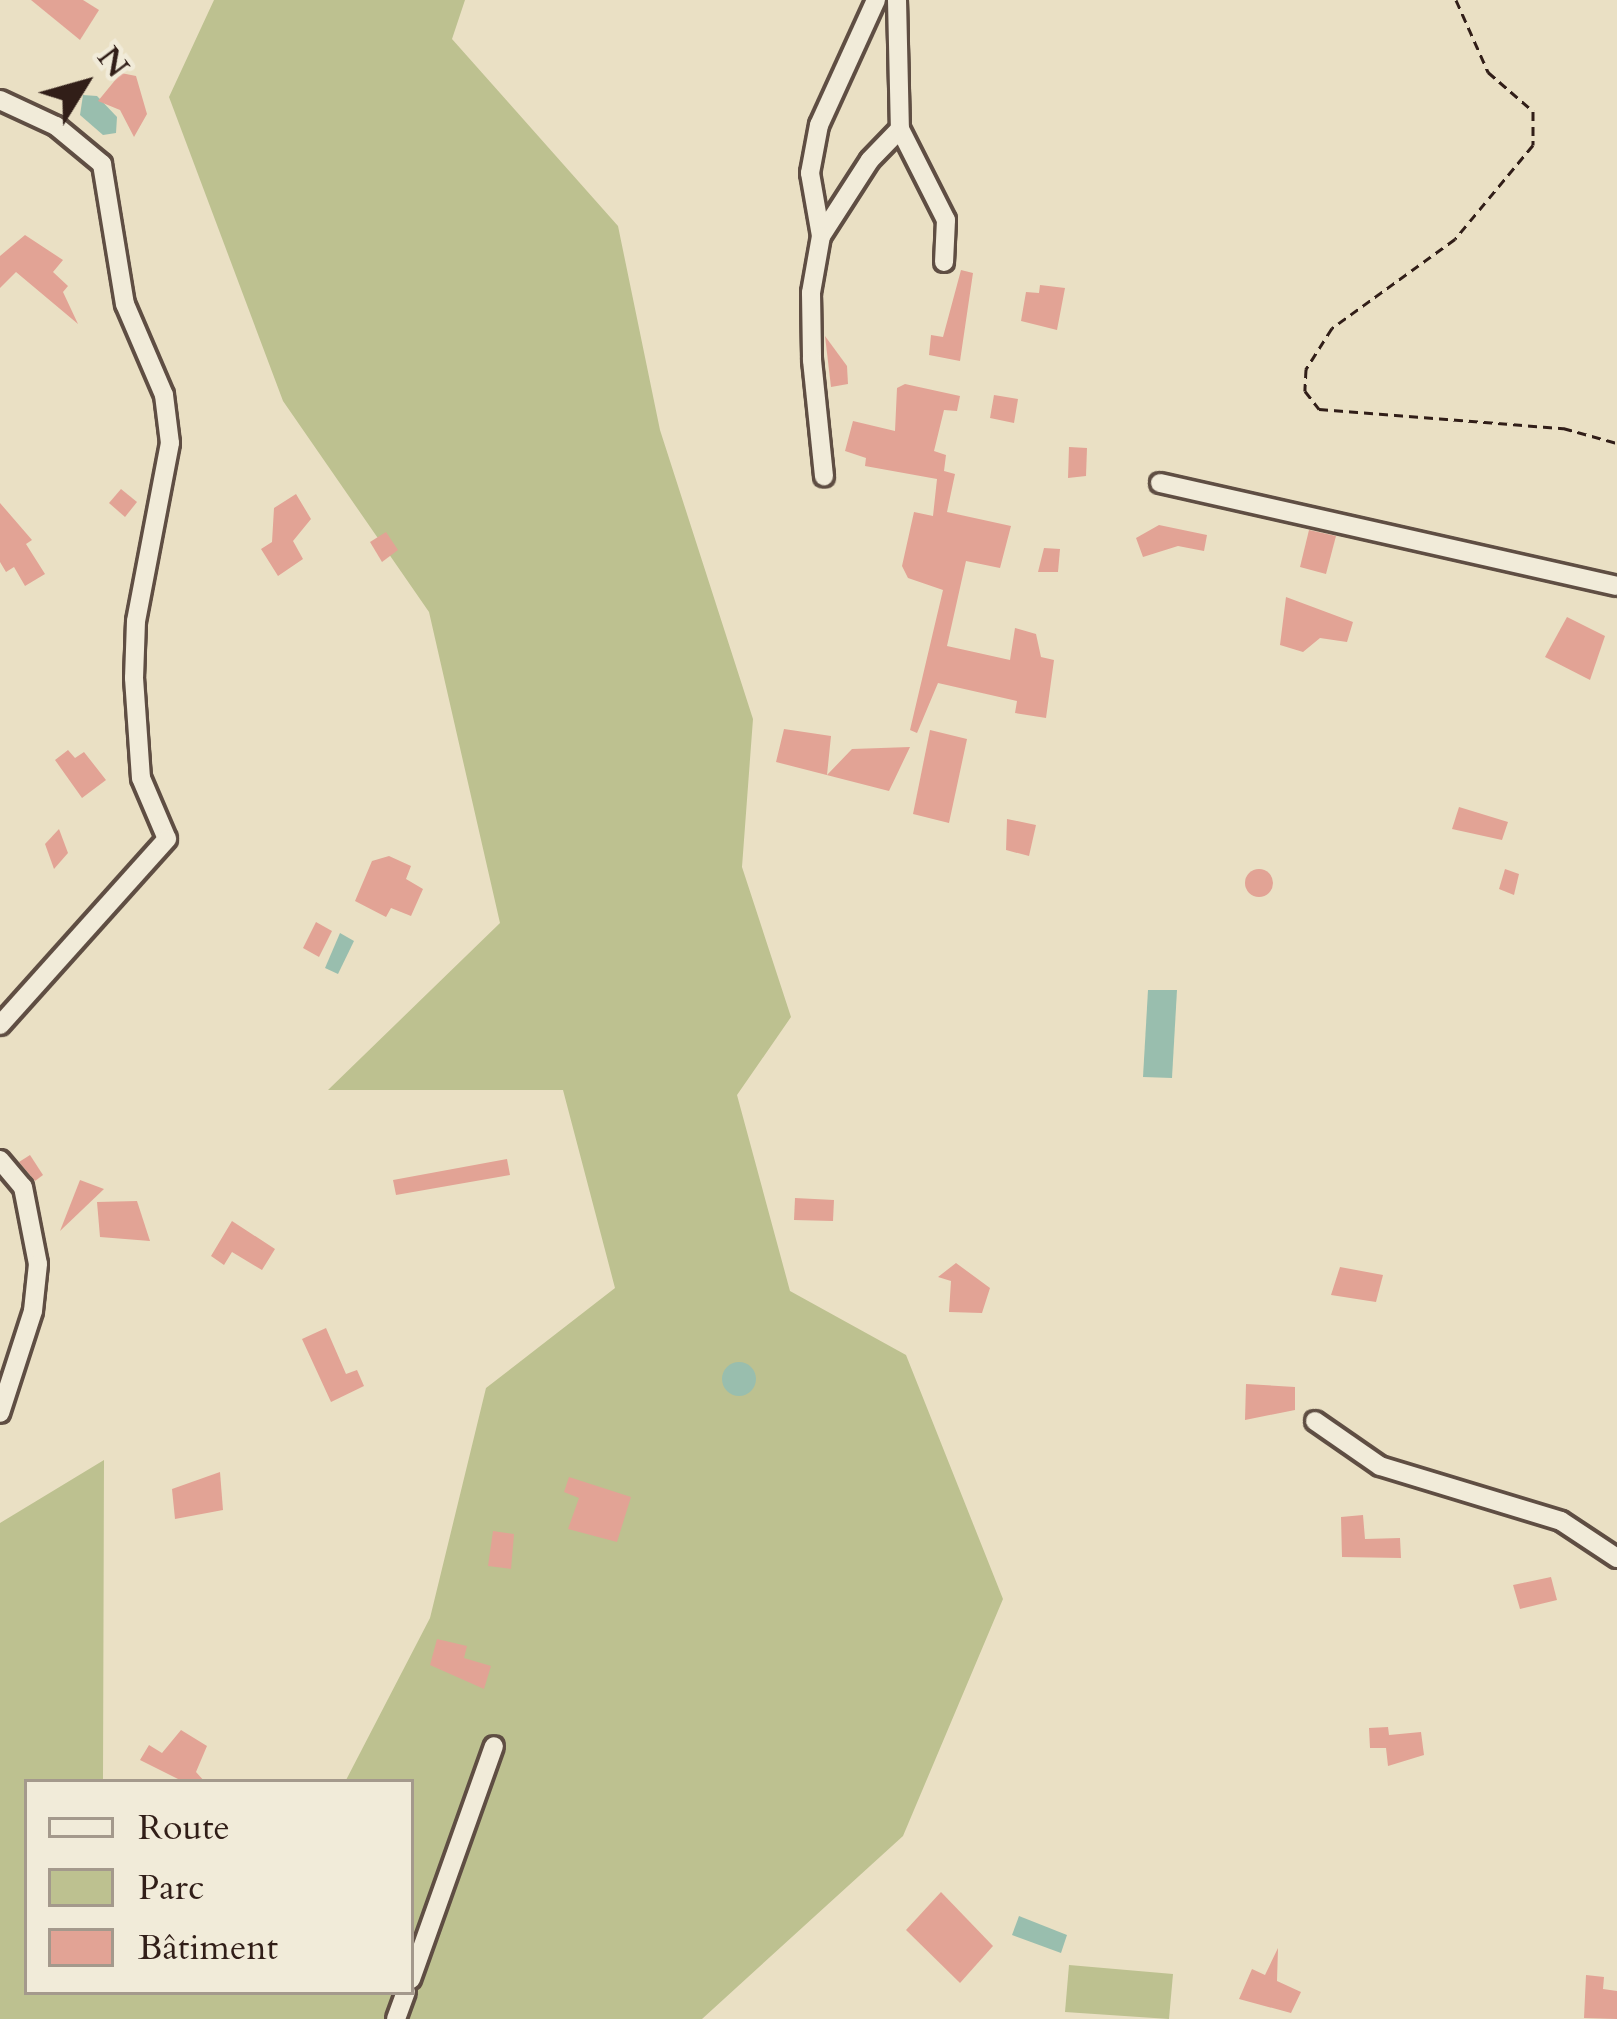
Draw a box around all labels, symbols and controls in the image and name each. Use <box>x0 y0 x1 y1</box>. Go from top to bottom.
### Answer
north arrow <box>24 24 144 144</box>
text: N <box>87 37 140 87</box>
legend <box>24 1779 414 1995</box>
text: Route <box>138 1803 230 1852</box>
text: Parc <box>138 1863 204 1912</box>
text: Bâtiment <box>138 1923 278 1972</box>

